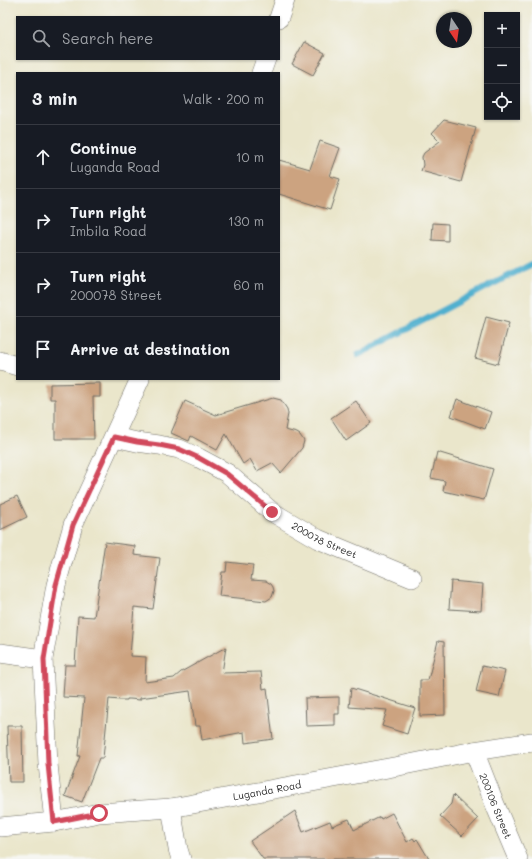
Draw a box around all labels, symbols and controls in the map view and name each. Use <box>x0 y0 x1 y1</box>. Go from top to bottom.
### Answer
north arrow <box>436 12 472 48</box>
map controls <box>484 12 520 120</box>
button: + <box>484 12 520 48</box>
search box <box>16 16 280 60</box>
icon: search <box>30 27 52 49</box>
text: Search here <box>62 28 153 48</box>
button: − <box>484 48 520 84</box>
button: locate <box>484 84 520 120</box>
text: 3 min <box>32 87 77 109</box>
text: Walk · 200 m <box>183 90 264 107</box>
text: Continue <box>70 138 137 158</box>
icon: ahead <box>32 146 54 168</box>
text: 10 m <box>236 148 264 165</box>
text: Luganda Road <box>70 158 160 175</box>
text: Turn right <box>70 202 147 222</box>
icon: right <box>32 210 54 232</box>
text: 130 m <box>228 212 264 229</box>
text: Imbila Road <box>70 222 146 239</box>
text: Turn right <box>70 266 147 286</box>
icon: right <box>32 274 54 296</box>
text: 60 m <box>234 276 264 293</box>
text: 200078 Street <box>70 286 162 303</box>
icon: arrive <box>32 338 54 360</box>
text: Arrive at destination <box>70 339 230 359</box>
route end <box>263 503 281 521</box>
street label: 200078 Street <box>289 518 359 561</box>
street label: 200106 Street <box>476 771 516 841</box>
street label: Luganda Road <box>232 777 302 803</box>
route start <box>90 804 108 822</box>

